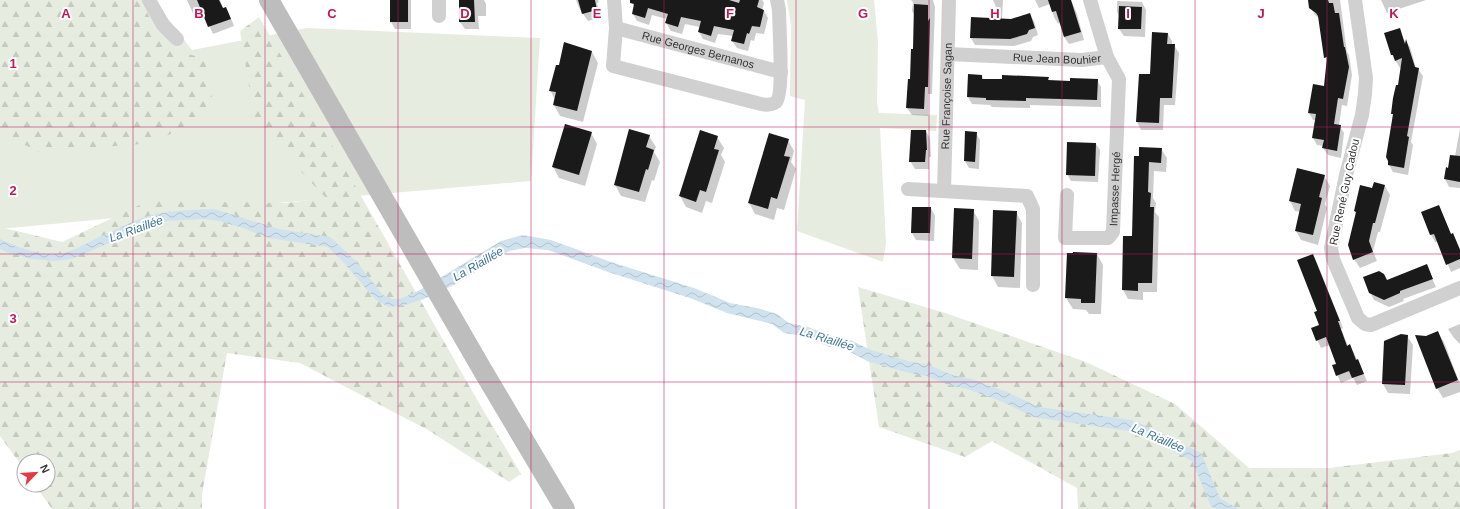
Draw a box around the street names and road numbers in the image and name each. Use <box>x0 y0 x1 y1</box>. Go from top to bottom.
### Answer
street label: Rue Georges Bernanos <box>641 29 756 71</box>
street label: Rue Françoise Sagan <box>939 43 954 149</box>
street label: Rue Jean Bouhier <box>1013 51 1102 66</box>
street label: Rue René Guy Cadou <box>1327 138 1361 246</box>
street label: Impasse Hergé <box>1107 151 1122 226</box>

